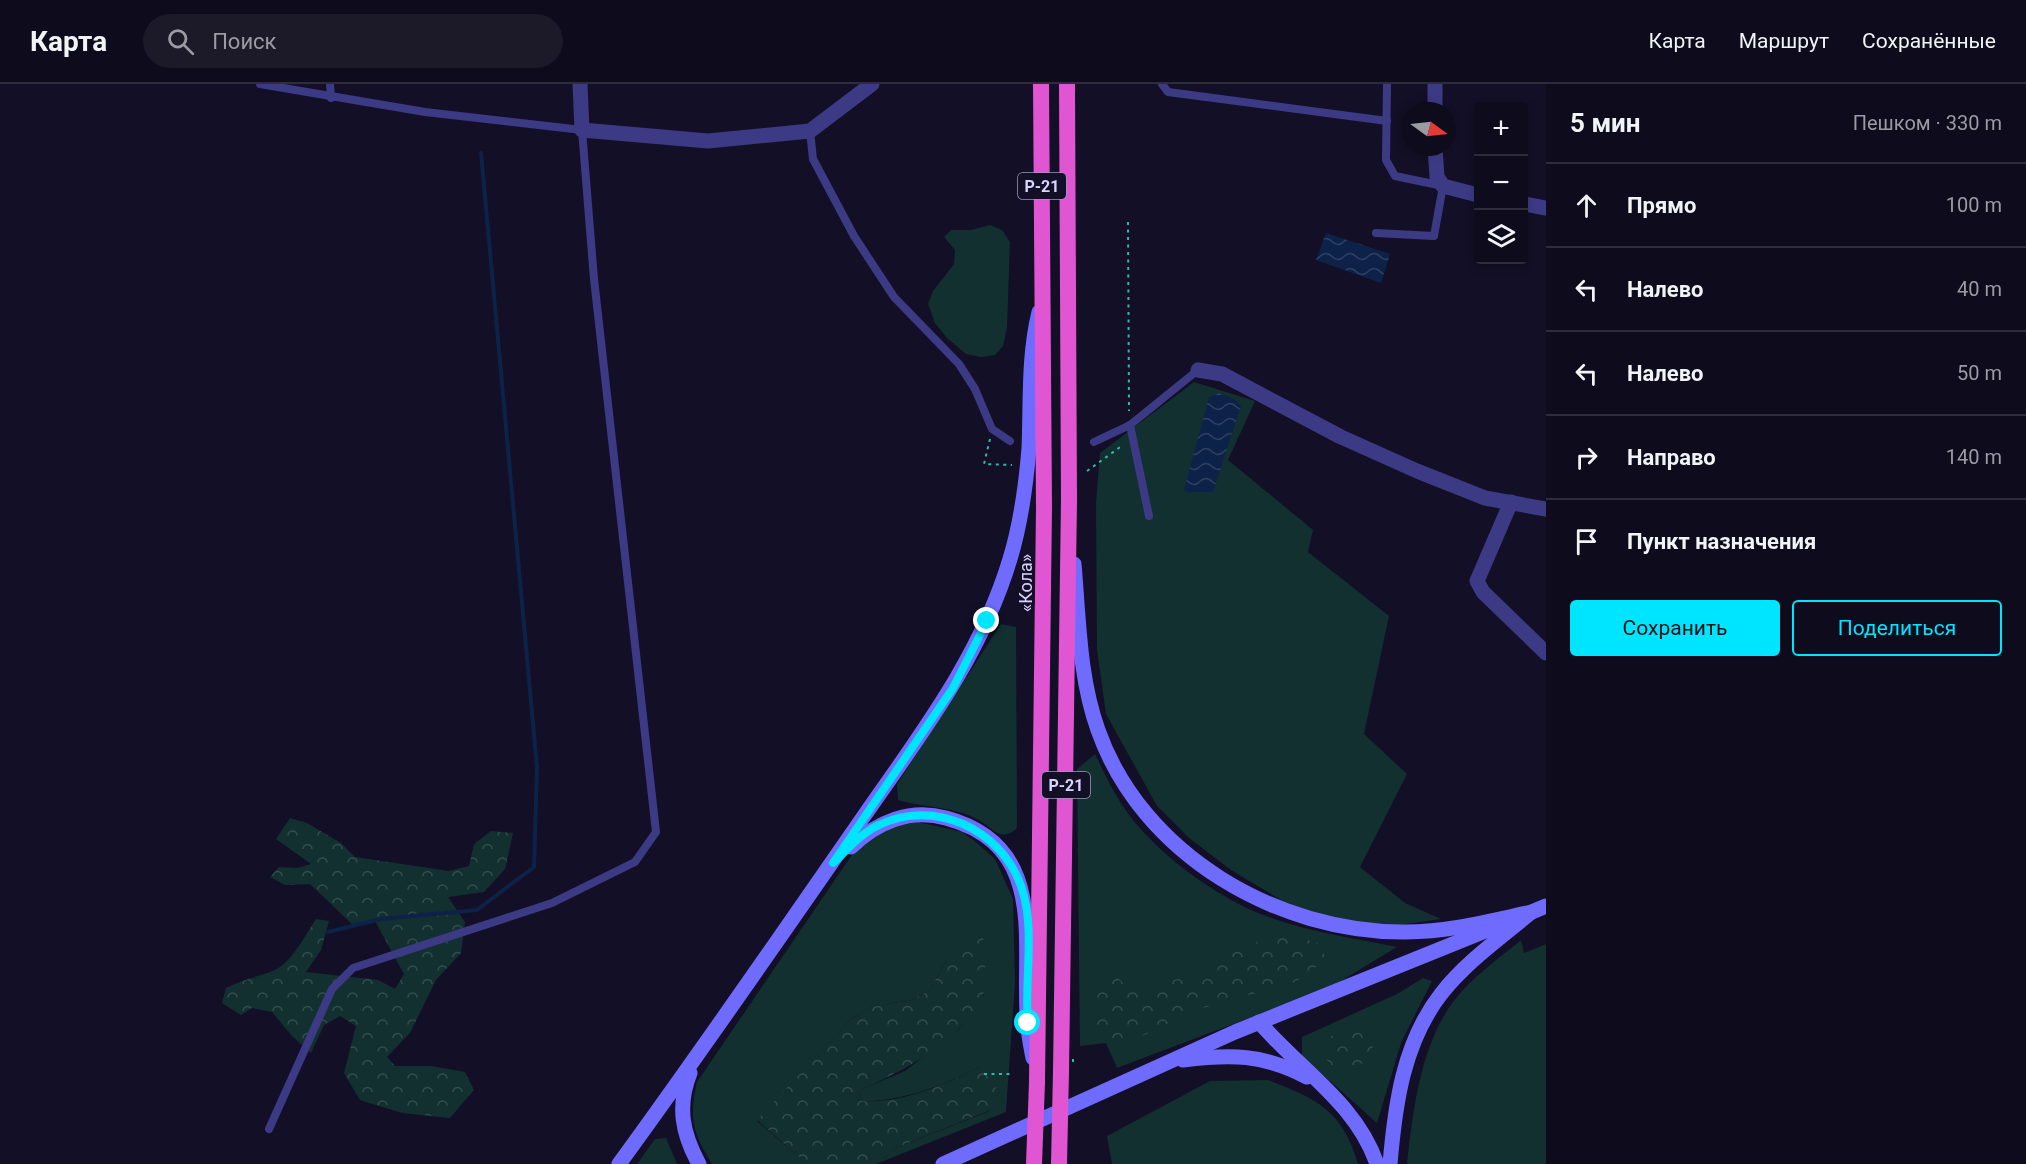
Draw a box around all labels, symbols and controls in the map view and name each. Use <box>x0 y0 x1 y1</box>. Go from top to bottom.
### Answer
search box <box>143 14 563 68</box>
text: Карта <box>30 25 107 58</box>
icon: search <box>164 25 197 58</box>
text: Поиск <box>212 29 277 54</box>
text: Карта <box>1649 29 1706 53</box>
text: Маршрут <box>1739 29 1829 53</box>
text: Сохранённые <box>1862 29 1996 53</box>
north arrow <box>1402 102 1456 156</box>
map controls <box>1474 102 1528 264</box>
button: + <box>1474 102 1528 156</box>
text: 5 мин <box>1570 108 1641 138</box>
text: Пешком · 330 m <box>1853 111 2002 135</box>
button: − <box>1474 156 1528 210</box>
road number: Р-21 <box>1018 173 1066 199</box>
icon: ahead <box>1570 189 1603 222</box>
text: Прямо <box>1627 193 1696 218</box>
text: 100 m <box>1946 193 2002 217</box>
button: layers <box>1474 210 1528 264</box>
icon: left <box>1570 273 1603 306</box>
text: Налево <box>1627 277 1704 302</box>
text: 40 m <box>1957 277 2002 301</box>
icon: left <box>1570 357 1603 390</box>
text: Налево <box>1627 361 1704 386</box>
text: 50 m <box>1957 361 2002 385</box>
icon: right <box>1570 441 1603 474</box>
text: Направо <box>1627 445 1716 470</box>
text: 140 m <box>1946 445 2002 469</box>
icon: arrive <box>1570 525 1603 558</box>
text: Пункт назначения <box>1627 529 1816 554</box>
street label: «Кола» <box>1015 554 1036 612</box>
button: Сохранить <box>1570 600 1780 656</box>
button: Поделиться <box>1792 600 2002 656</box>
route end <box>973 607 999 633</box>
road number: Р-21 <box>1042 772 1090 798</box>
route start <box>1014 1009 1040 1035</box>

